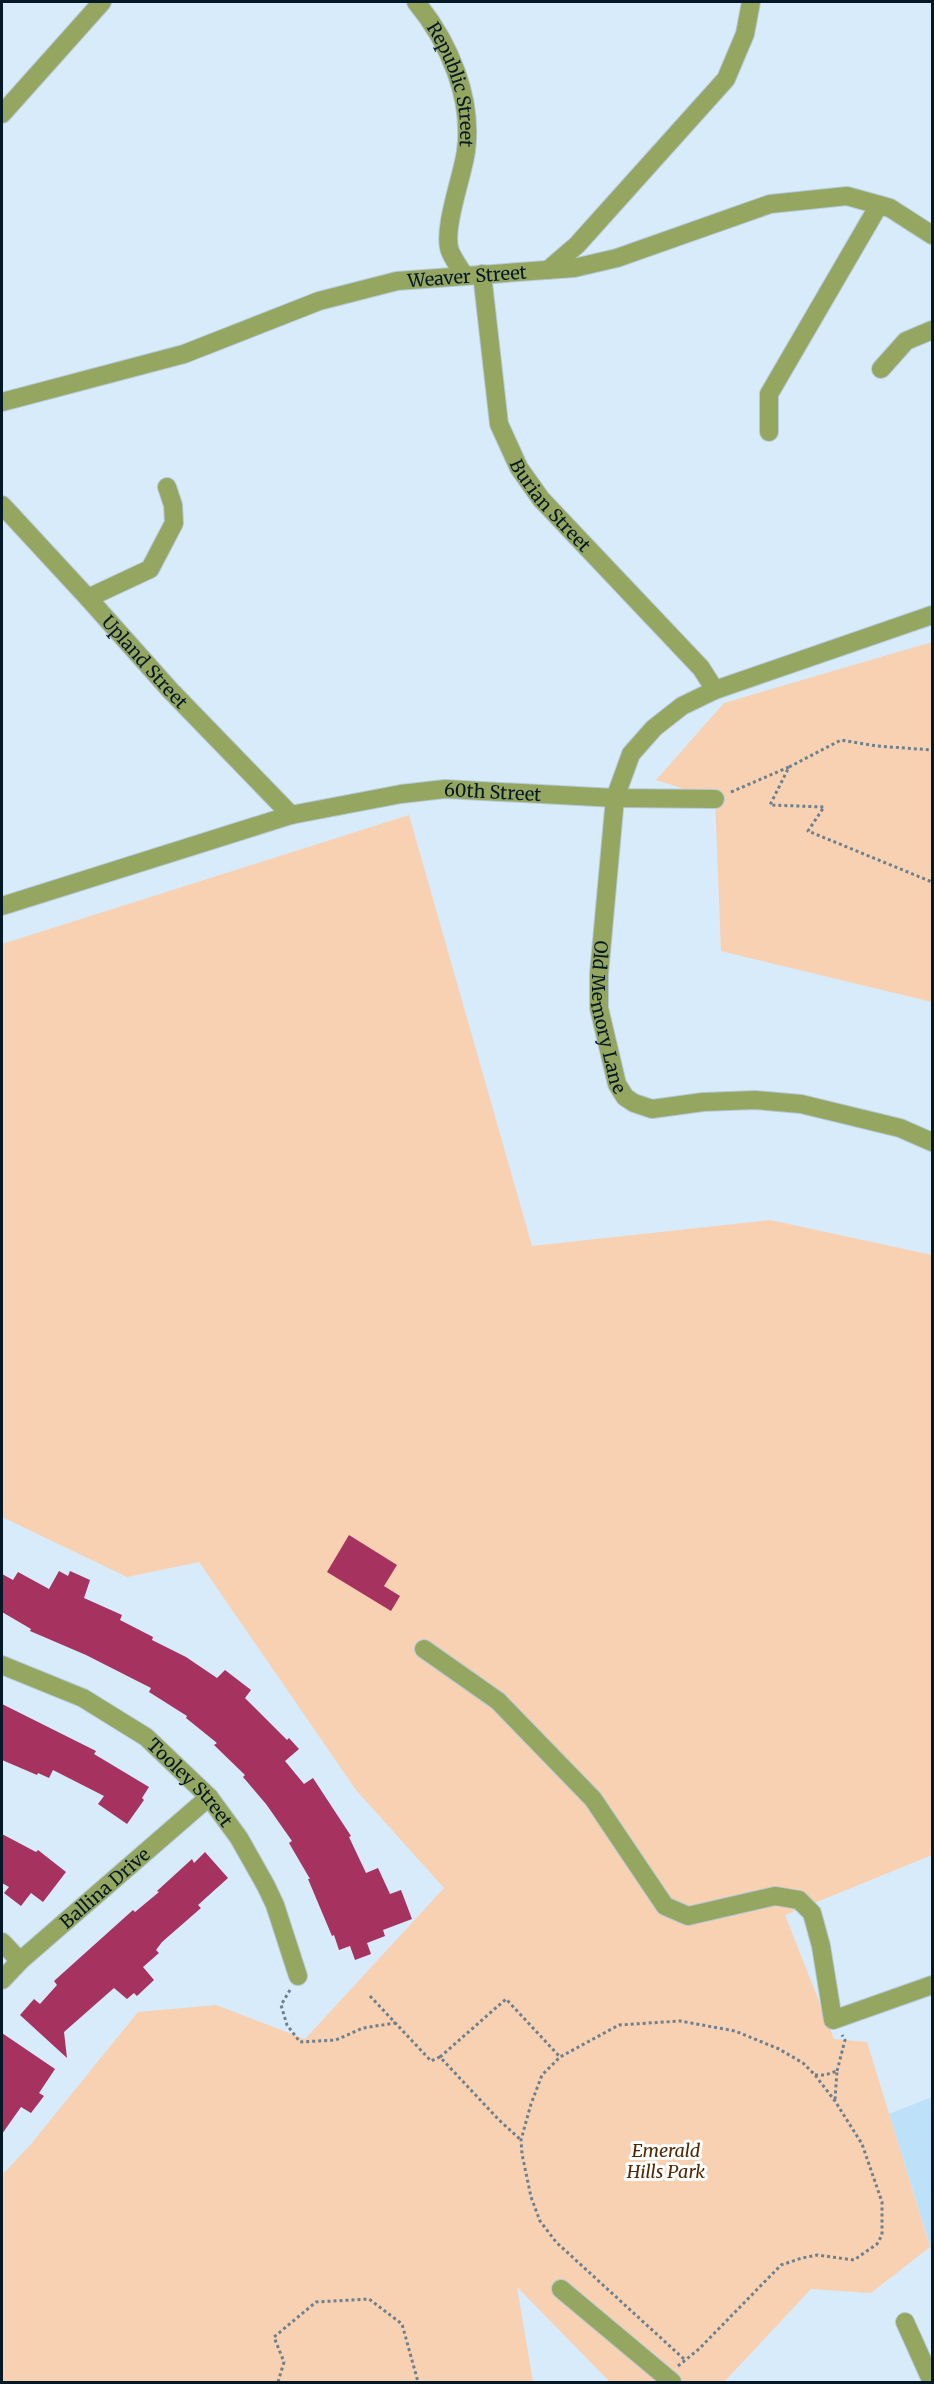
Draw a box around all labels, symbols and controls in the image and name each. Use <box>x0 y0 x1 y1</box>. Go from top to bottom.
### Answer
street label: Republic Street <box>422 17 479 148</box>
street label: Weaver Street <box>406 260 527 292</box>
street label: Burian Street <box>505 455 596 556</box>
street label: Upland Street <box>97 610 193 713</box>
street label: 60th Street <box>444 777 542 806</box>
street label: Old Memory Lane <box>586 940 632 1098</box>
street label: Tooley Street <box>143 1733 238 1831</box>
street label: Ballina Drive <box>55 1842 154 1933</box>
park label: Emerald Hills Park <box>626 2139 705 2183</box>

